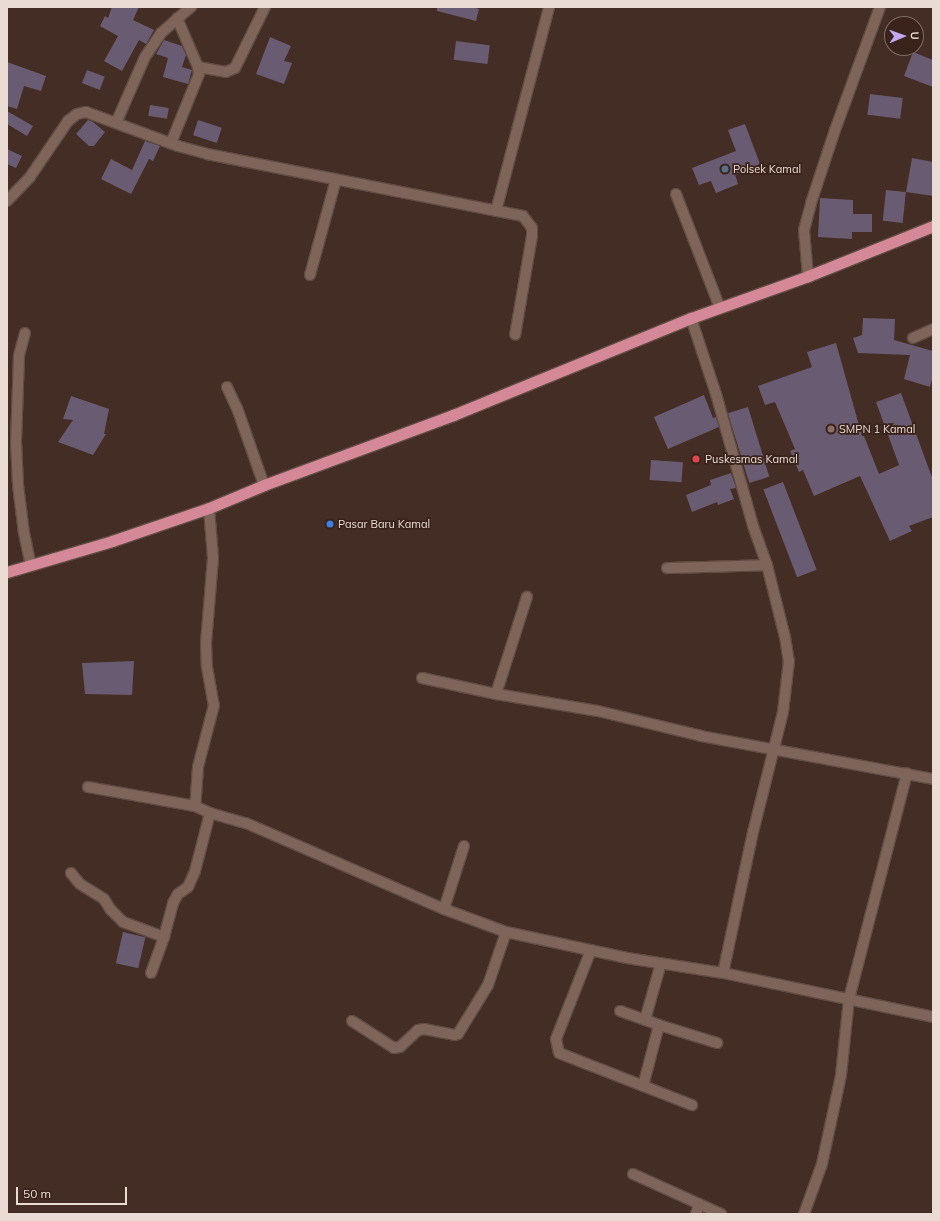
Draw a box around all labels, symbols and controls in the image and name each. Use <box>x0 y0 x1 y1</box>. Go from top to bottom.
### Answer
north arrow <box>884 16 924 56</box>
text: U <box>908 31 922 40</box>
place label: Polsek Kamal <box>733 162 801 176</box>
marker: Polsek Kamal <box>720 164 730 174</box>
place label: SMPN 1 Kamal <box>839 422 915 436</box>
marker: SMPN 1 Kamal <box>826 424 836 434</box>
place label: Puskesmas Kamal <box>705 452 798 466</box>
marker: Puskesmas Kamal <box>690 453 702 465</box>
place label: Pasar Baru Kamal <box>338 517 430 531</box>
marker: Pasar Baru Kamal <box>325 519 335 529</box>
scale bar <box>18 1179 129 1205</box>
text: 50 m <box>23 1186 51 1201</box>

